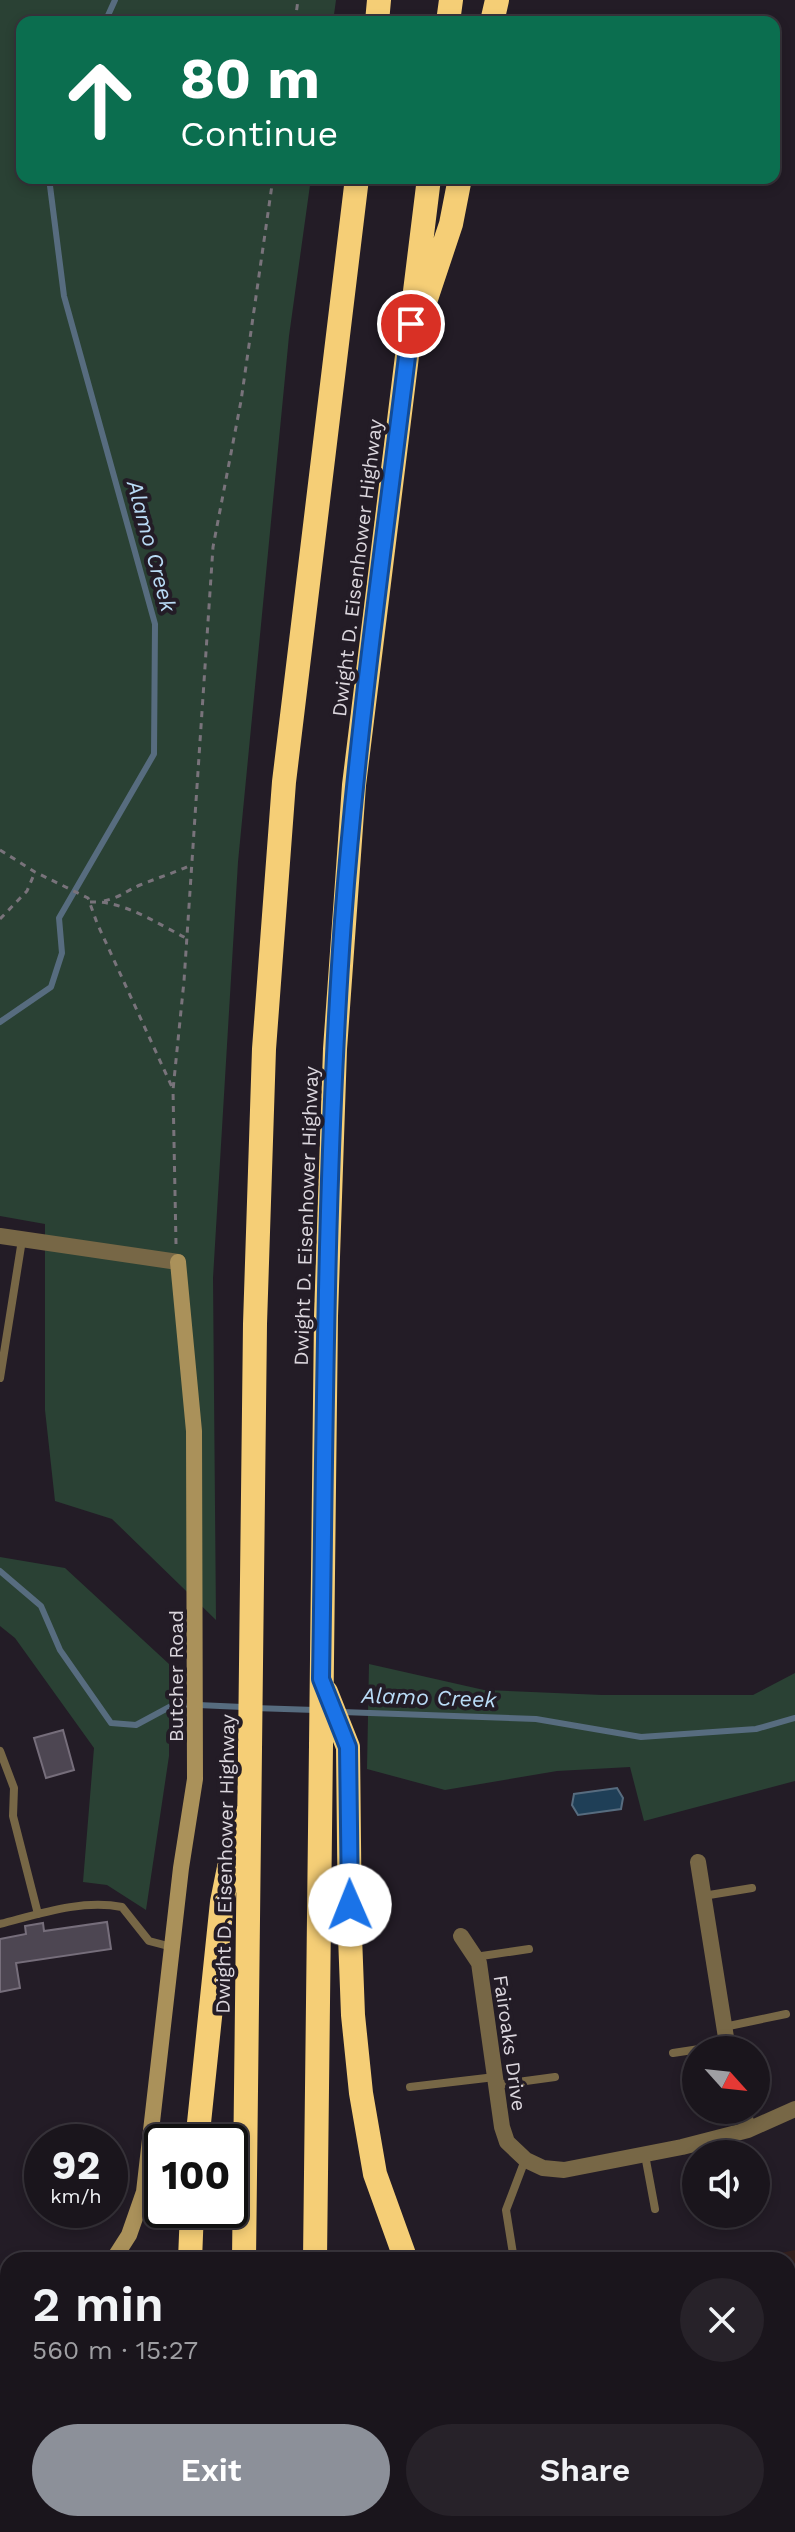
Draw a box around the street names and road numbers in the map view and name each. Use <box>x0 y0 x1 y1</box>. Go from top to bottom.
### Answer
street label: Dwight D. Eisenhower Highway <box>327 417 387 718</box>
street label: Dwight D. Eisenhower Highway <box>289 1065 323 1366</box>
street label: Butcher Road <box>164 1610 188 1742</box>
street label: Dwight D. Eisenhower Highway <box>210 1713 240 2014</box>
street label: Fairoaks Drive <box>489 1973 531 2113</box>

